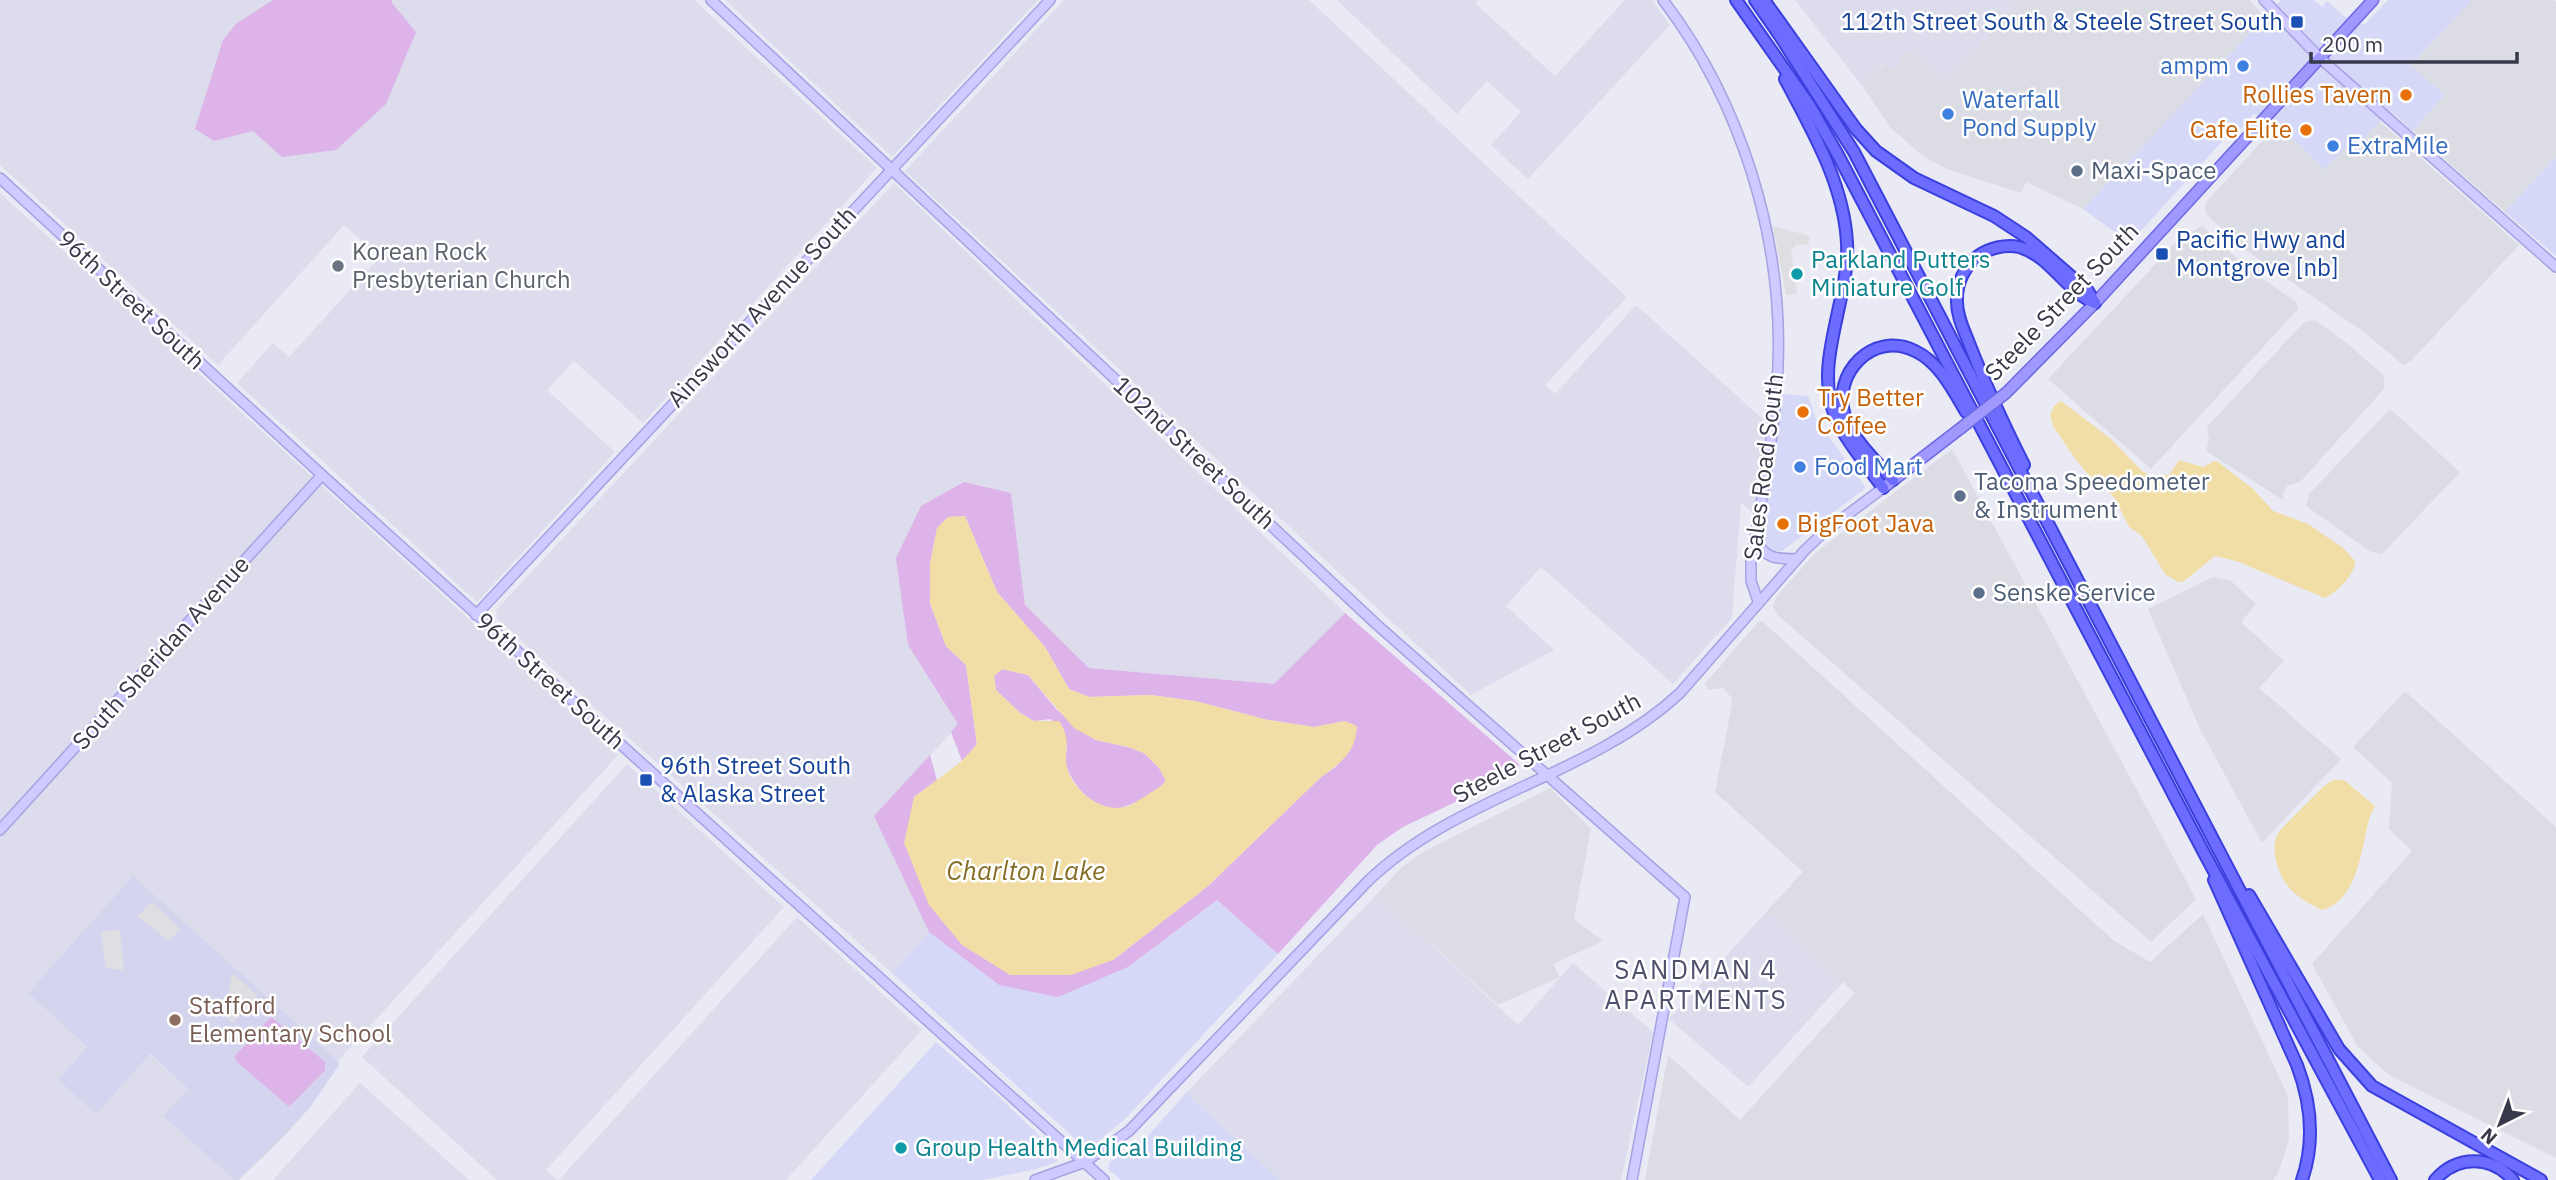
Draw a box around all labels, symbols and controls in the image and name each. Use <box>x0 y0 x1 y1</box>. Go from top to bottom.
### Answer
place label: 112th Street South & Steele Street South <box>1841 5 2283 37</box>
marker: 112th Street South & Steele Street South <box>2289 14 2305 30</box>
scale bar <box>2311 21 2518 65</box>
text: 200 m <box>2322 30 2383 58</box>
place label: ampm <box>2160 49 2229 81</box>
marker: ampm <box>2235 58 2251 74</box>
place label: Rollies Tavern <box>2242 78 2392 110</box>
place label: Waterfall Pond Supply <box>1962 83 2096 143</box>
marker: Rollies Tavern <box>2398 87 2414 103</box>
marker: Waterfall Pond Supply <box>1940 106 1956 122</box>
place label: Cafe Elite <box>2190 113 2292 145</box>
marker: Cafe Elite <box>2298 122 2314 138</box>
place label: ExtraMile <box>2347 129 2448 161</box>
marker: ExtraMile <box>2325 138 2341 154</box>
place label: Maxi-Space <box>2091 154 2216 186</box>
marker: Maxi-Space <box>2069 163 2085 179</box>
street label: Ainsworth Avenue South <box>660 199 863 414</box>
street label: Steele Street South <box>1977 215 2145 387</box>
street label: 96th Street South <box>51 222 212 376</box>
place label: Pacific Hwy and Montgrove [nb] <box>2176 223 2346 283</box>
place label: Korean Rock Presbyterian Church <box>352 235 571 295</box>
place label: Parkland Putters Miniature Golf <box>1811 243 1991 303</box>
marker: Pacific Hwy and Montgrove [nb] <box>2154 246 2170 262</box>
marker: Korean Rock Presbyterian Church <box>330 258 346 274</box>
marker: Parkland Putters Miniature Golf <box>1789 266 1805 282</box>
street label: 102nd Street South <box>1107 369 1283 536</box>
street label: Sales Road South <box>1736 372 1790 562</box>
place label: Try Better Coffee <box>1817 381 1924 441</box>
marker: Try Better Coffee <box>1795 404 1811 420</box>
place label: Food Mart <box>1814 450 1923 482</box>
marker: Food Mart <box>1792 459 1808 475</box>
place label: Tacoma Speedometer & Instrument <box>1974 465 2210 525</box>
marker: Tacoma Speedometer & Instrument <box>1952 488 1968 504</box>
place label: BigFoot Java <box>1797 507 1935 539</box>
marker: BigFoot Java <box>1775 516 1791 532</box>
street label: South Sheridan Avenue <box>65 549 256 756</box>
place label: Senske Service <box>1993 576 2156 608</box>
marker: Senske Service <box>1971 585 1987 601</box>
street label: 96th Street South <box>469 604 632 756</box>
street label: Steele Street South <box>1447 684 1646 810</box>
place label: 96th Street South & Alaska Street <box>660 749 851 809</box>
marker: 96th Street South & Alaska Street <box>638 772 654 788</box>
water label: Charlton Lake <box>947 853 1105 887</box>
district label: SANDMAN 4 APARTMENTS <box>1604 952 1788 1016</box>
place label: Stafford Elementary School <box>189 989 391 1049</box>
marker: Stafford Elementary School <box>167 1012 183 1028</box>
north arrow <box>2465 1089 2535 1159</box>
text: N <box>2475 1123 2502 1150</box>
place label: Group Health Medical Building <box>915 1131 1242 1163</box>
marker: Group Health Medical Building <box>893 1140 909 1156</box>

